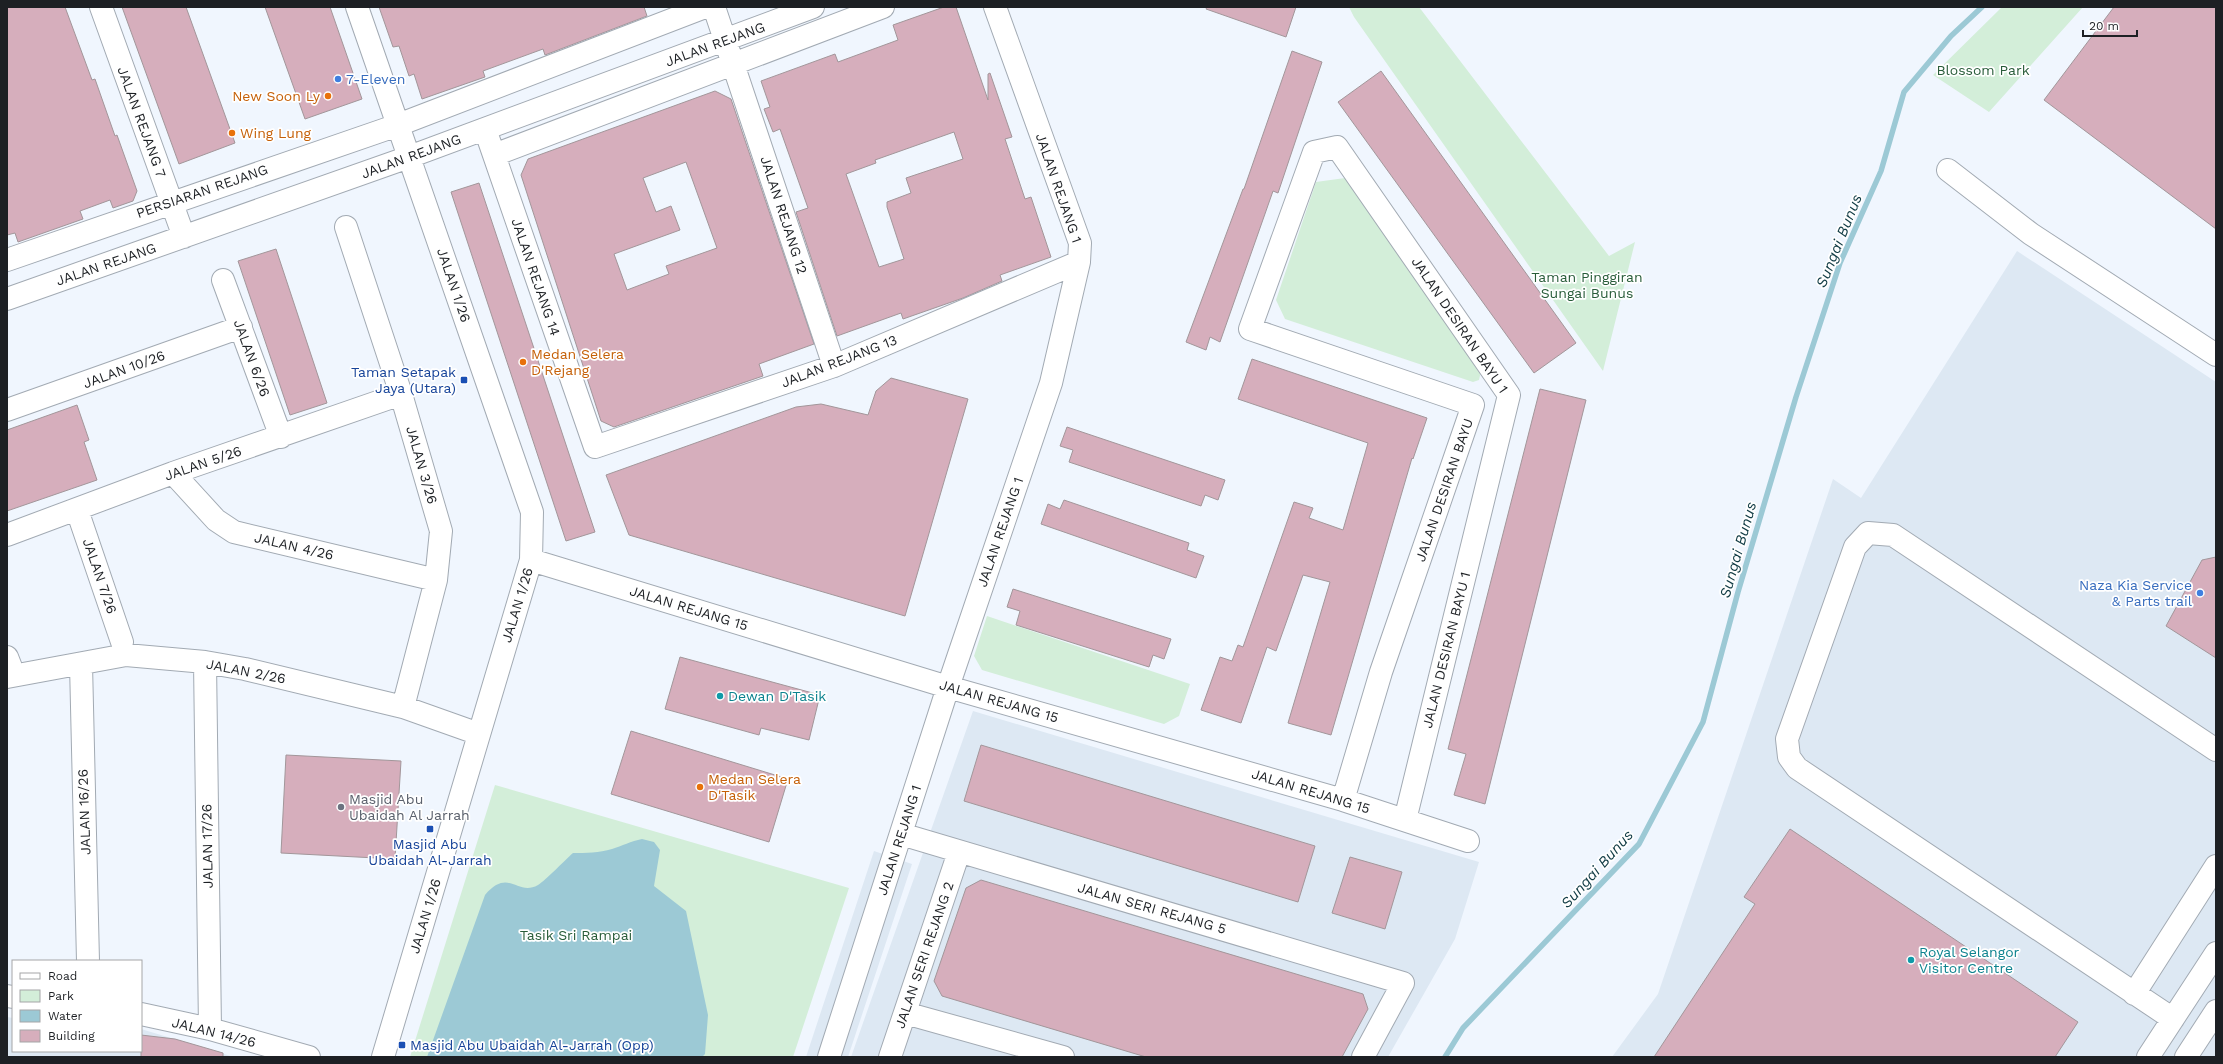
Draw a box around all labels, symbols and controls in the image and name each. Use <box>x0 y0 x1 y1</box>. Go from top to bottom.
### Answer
scale bar <box>2083 12 2137 38</box>
street label: JALAN REJANG <box>663 19 767 69</box>
text: 20 m <box>2089 19 2119 33</box>
park label: Blossom Park <box>1936 62 2030 78</box>
street label: JALAN REJANG 7 <box>114 64 170 180</box>
place label: 7-Eleven <box>346 71 405 87</box>
marker: 7-Eleven <box>333 74 343 84</box>
place label: New Soon Ly <box>232 88 321 104</box>
marker: New Soon Ly <box>323 91 333 101</box>
place label: Wing Lung <box>240 125 312 141</box>
marker: Wing Lung <box>227 128 237 138</box>
street label: JALAN REJANG <box>359 131 463 181</box>
street label: JALAN REJANG 1 <box>1033 131 1085 245</box>
street label: JALAN REJANG 12 <box>757 154 811 276</box>
street label: PERSIARAN REJANG <box>134 161 270 221</box>
water label: Sungai Bunus <box>1812 191 1866 290</box>
street label: JALAN REJANG 14 <box>508 216 564 338</box>
street label: JALAN REJANG <box>54 239 158 289</box>
street label: JALAN 1/26 <box>434 246 474 324</box>
street label: JALAN DESIRAN BAYU 1 <box>1409 254 1511 396</box>
park label: Taman Pinggiran Sungai Bunus <box>1531 269 1643 301</box>
street label: JALAN 6/26 <box>231 317 273 399</box>
street label: JALAN REJANG 13 <box>779 331 899 391</box>
place label: Medan Selera D'Rejang <box>531 346 624 378</box>
street label: JALAN 10/26 <box>81 347 167 391</box>
marker: Medan Selera D'Rejang <box>518 357 528 367</box>
place label: Taman Setapak Jaya (Utara) <box>351 364 456 396</box>
marker: Taman Setapak Jaya (Utara) <box>459 375 469 385</box>
street label: JALAN DESIRAN BAYU <box>1412 416 1476 564</box>
street label: JALAN 3/26 <box>403 424 441 506</box>
street label: JALAN 5/26 <box>162 442 244 484</box>
street label: JALAN REJANG 1 <box>974 475 1026 589</box>
water label: Sungai Bunus <box>1716 500 1760 600</box>
street label: JALAN 4/26 <box>253 529 335 563</box>
street label: JALAN 7/26 <box>80 536 120 616</box>
street label: JALAN 1/26 <box>498 566 536 644</box>
street label: JALAN DESIRAN BAYU 1 <box>1419 570 1473 730</box>
place label: Naza Kia Service & Parts trail <box>2079 577 2193 609</box>
street label: JALAN REJANG 15 <box>628 582 750 634</box>
marker: Naza Kia Service & Parts trail <box>2195 588 2205 598</box>
street label: JALAN 2/26 <box>205 655 287 687</box>
street label: JALAN REJANG 15 <box>938 676 1060 726</box>
place label: Dewan D'Tasik <box>728 688 826 704</box>
marker: Dewan D'Tasik <box>715 691 725 701</box>
street label: JALAN REJANG 15 <box>1250 765 1372 817</box>
street label: JALAN 16/26 <box>75 769 93 855</box>
place label: Medan Selera D'Tasik <box>708 771 801 803</box>
marker: Medan Selera D'Tasik <box>695 782 705 792</box>
street label: JALAN REJANG 1 <box>874 783 924 897</box>
place label: Masjid Abu Ubaidah Al Jarrah <box>349 791 470 823</box>
marker: Masjid Abu Ubaidah Al Jarrah <box>336 802 346 812</box>
street label: JALAN 17/26 <box>198 804 216 888</box>
marker: Masjid Abu Ubaidah Al-Jarrah <box>425 824 435 834</box>
water label: Sungai Bunus <box>1557 826 1637 912</box>
place label: Masjid Abu Ubaidah Al-Jarrah <box>368 836 492 868</box>
street label: JALAN 1/26 <box>406 877 444 955</box>
street label: JALAN SERI REJANG 5 <box>1076 879 1228 937</box>
street label: JALAN SERI REJANG 2 <box>891 880 957 1030</box>
park label: Tasik Sri Rampai <box>520 927 632 943</box>
place label: Royal Selangor Visitor Centre <box>1919 944 2020 976</box>
marker: Royal Selangor Visitor Centre <box>1906 955 1916 965</box>
legend <box>12 960 142 1052</box>
text: Road <box>48 969 77 983</box>
text: Park <box>48 989 74 1003</box>
text: Water <box>48 1009 83 1023</box>
street label: JALAN 14/26 <box>170 1014 258 1050</box>
text: Building <box>48 1029 95 1043</box>
place label: Masjid Abu Ubaidah Al-Jarrah (Opp) <box>410 1037 654 1053</box>
marker: Masjid Abu Ubaidah Al-Jarrah (Opp) <box>397 1040 407 1050</box>

